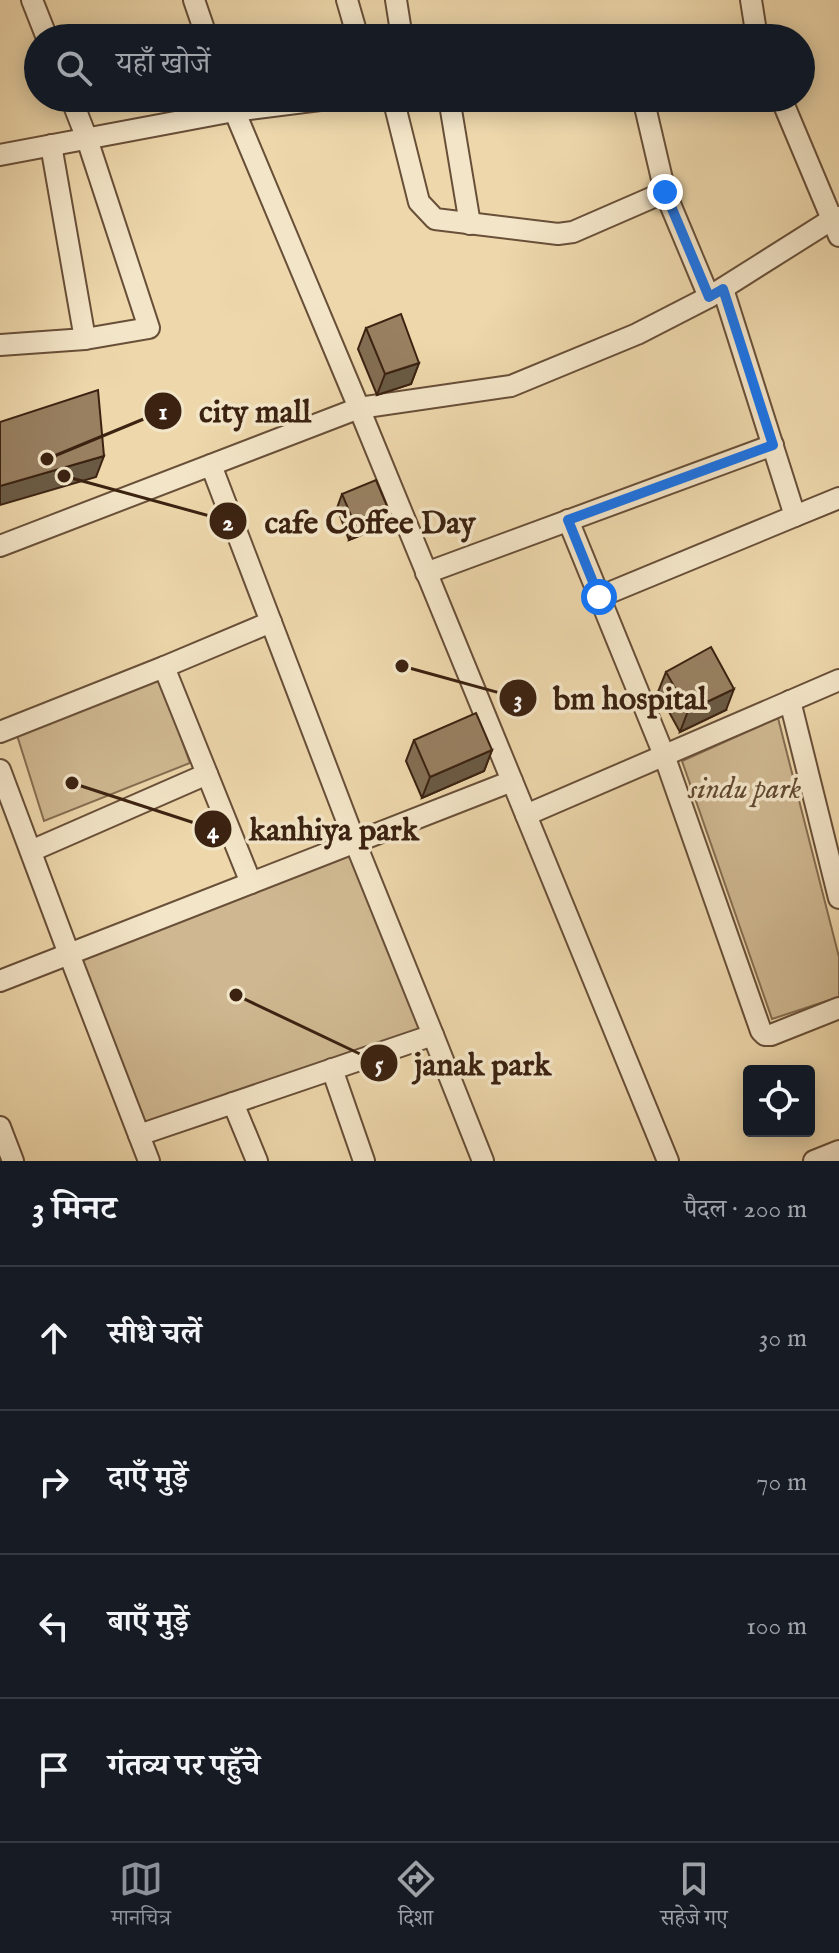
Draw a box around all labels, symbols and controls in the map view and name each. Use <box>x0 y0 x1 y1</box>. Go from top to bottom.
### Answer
search box <box>24 24 815 112</box>
icon: search <box>52 46 96 90</box>
text: यहाँ खोजें <box>116 46 210 84</box>
route end <box>647 174 683 210</box>
callout: city mall <box>143 383 327 439</box>
text: city mall <box>199 393 312 434</box>
text: 1 <box>159 397 168 428</box>
callout: cafe Coffee Day <box>208 493 492 549</box>
text: cafe Coffee Day <box>264 504 477 545</box>
text: 2 <box>222 508 234 539</box>
route start <box>581 579 617 615</box>
callout: bm hospital <box>498 670 723 726</box>
text: bm hospital <box>552 680 708 721</box>
text: 3 <box>514 685 522 716</box>
park label: sindu park <box>688 771 801 809</box>
callout: kanhiya park <box>193 801 435 857</box>
text: kanhiya park <box>248 811 420 852</box>
text: 4 <box>207 816 220 847</box>
callout: janak park <box>359 1035 568 1091</box>
text: janak park <box>411 1046 552 1087</box>
text: 5 <box>375 1050 384 1081</box>
map controls <box>743 1065 815 1137</box>
button: locate <box>743 1065 815 1137</box>
text: 3 मिनट <box>32 1188 117 1231</box>
text: पैदल · 200 m <box>684 1193 807 1226</box>
icon: ahead <box>32 1316 76 1360</box>
text: सीधे चलें <box>108 1316 202 1354</box>
text: 30 m <box>759 1322 807 1355</box>
icon: right <box>32 1460 76 1504</box>
text: दाएँ मुड़ें <box>108 1460 188 1498</box>
text: 70 m <box>756 1466 807 1499</box>
icon: left <box>32 1604 76 1648</box>
text: बाएँ मुड़ें <box>108 1604 189 1642</box>
text: 100 m <box>746 1610 807 1643</box>
icon: arrive <box>32 1748 76 1792</box>
text: गंतव्य पर पहुँचे <box>108 1748 260 1786</box>
tab: मानचित्र <box>111 1857 171 1939</box>
tab: दिशा <box>394 1857 438 1939</box>
tab: सहेजे गए <box>660 1857 728 1939</box>

